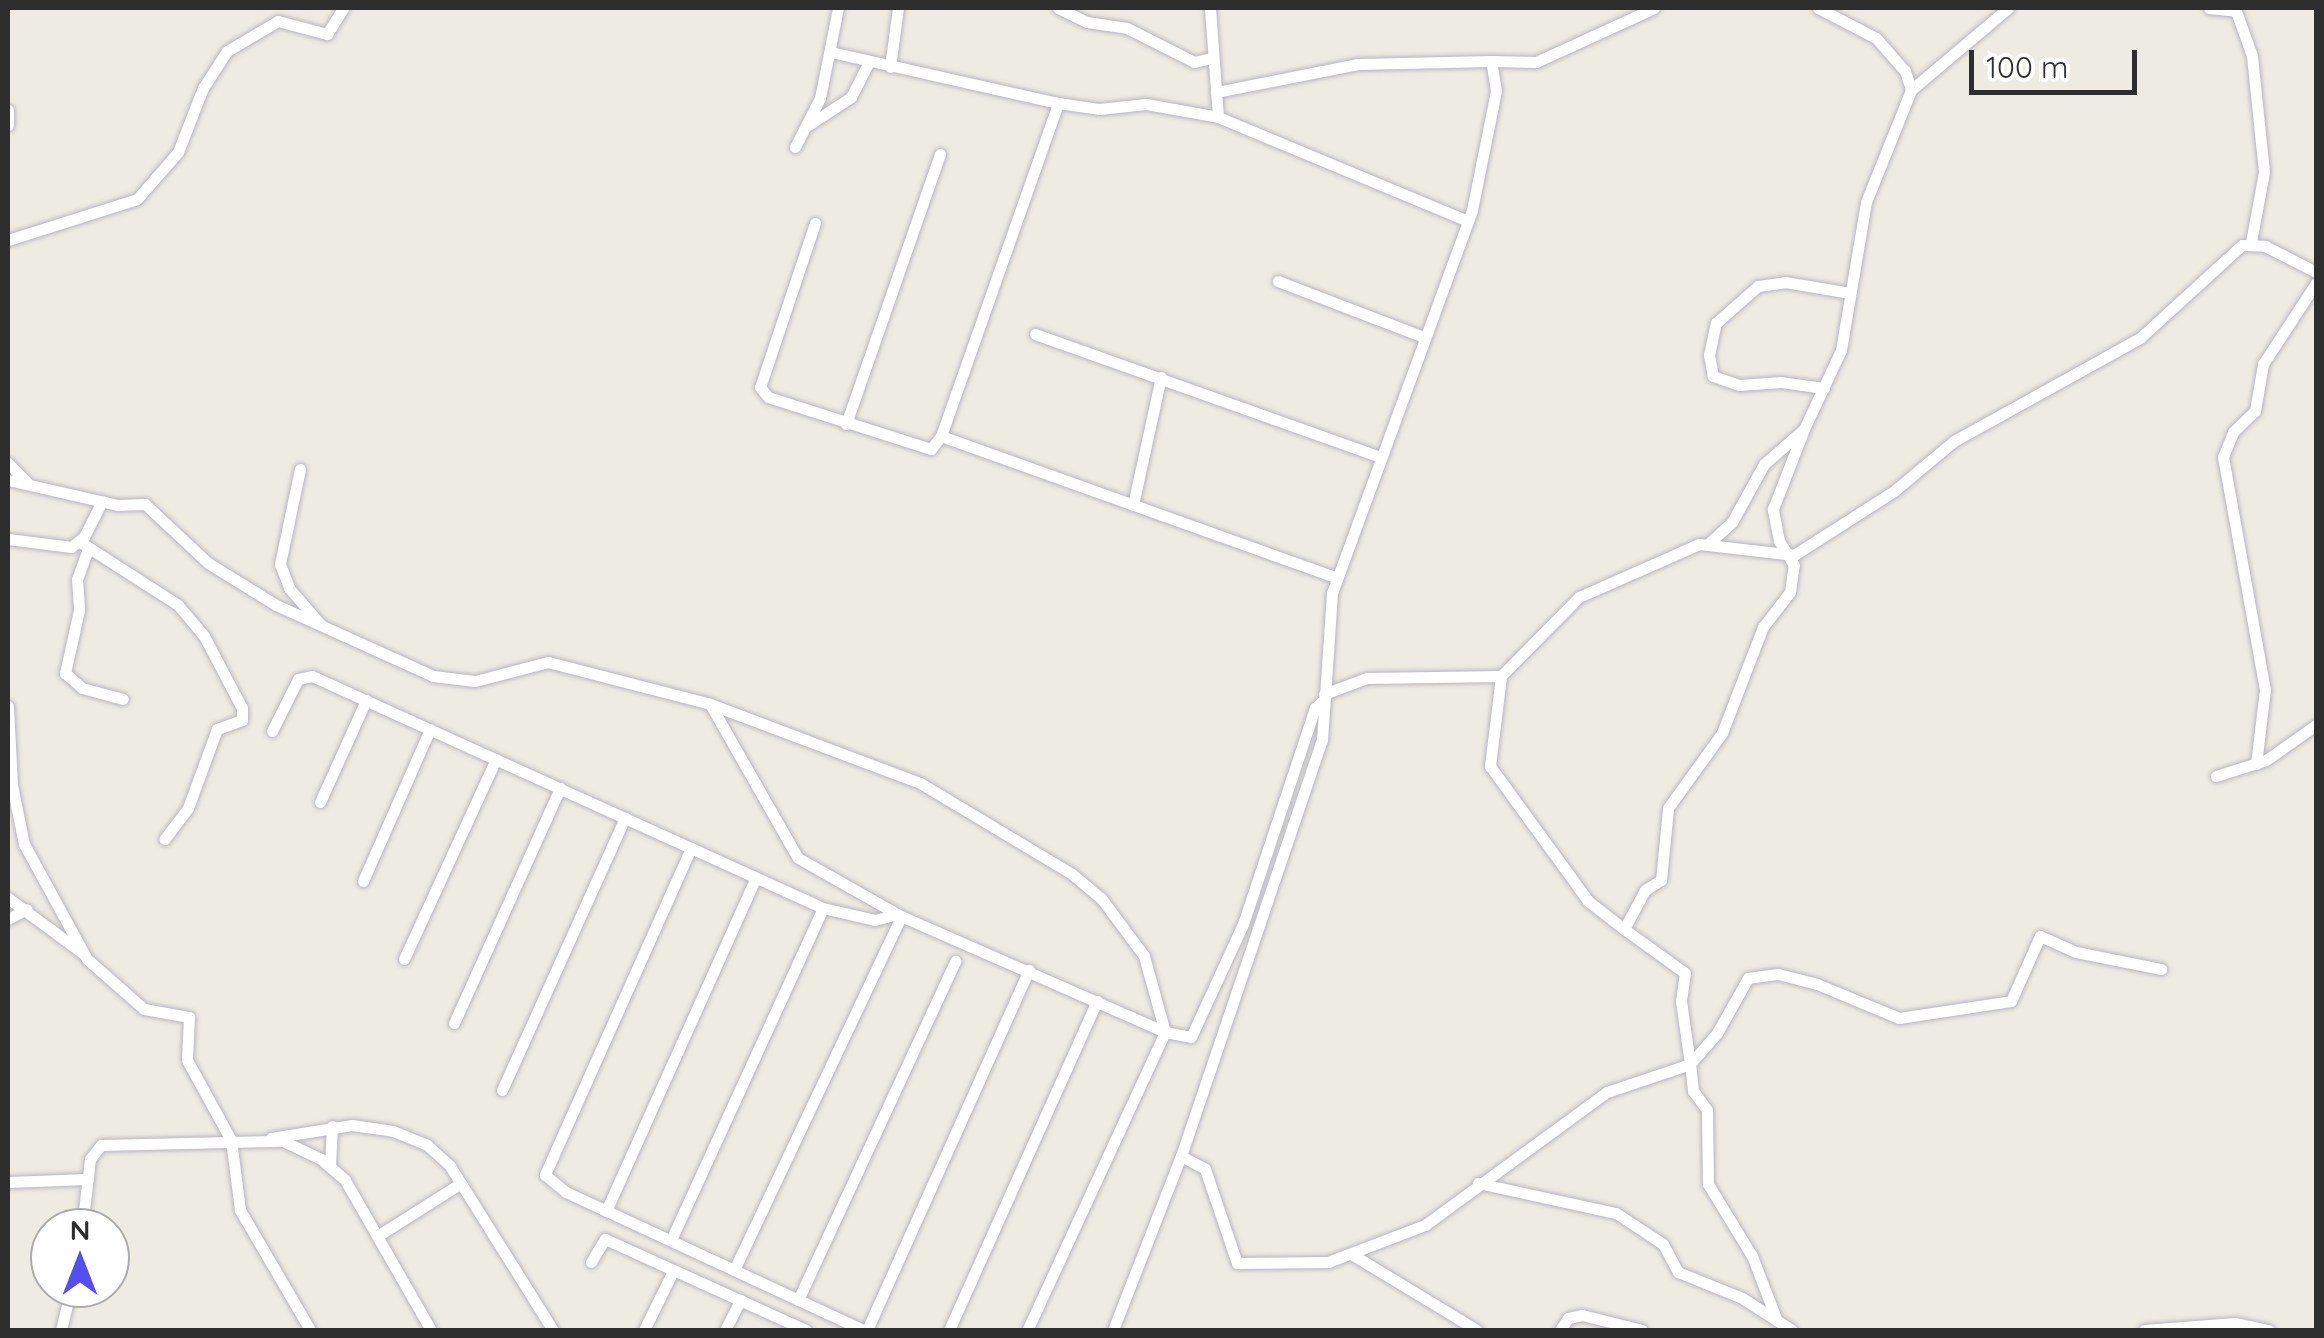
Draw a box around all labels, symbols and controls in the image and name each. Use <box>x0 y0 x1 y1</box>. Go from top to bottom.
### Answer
scale bar <box>1974 30 2142 92</box>
text: 100 m <box>1986 48 2068 86</box>
north arrow <box>30 1208 130 1308</box>
text: N <box>70 1212 90 1247</box>

